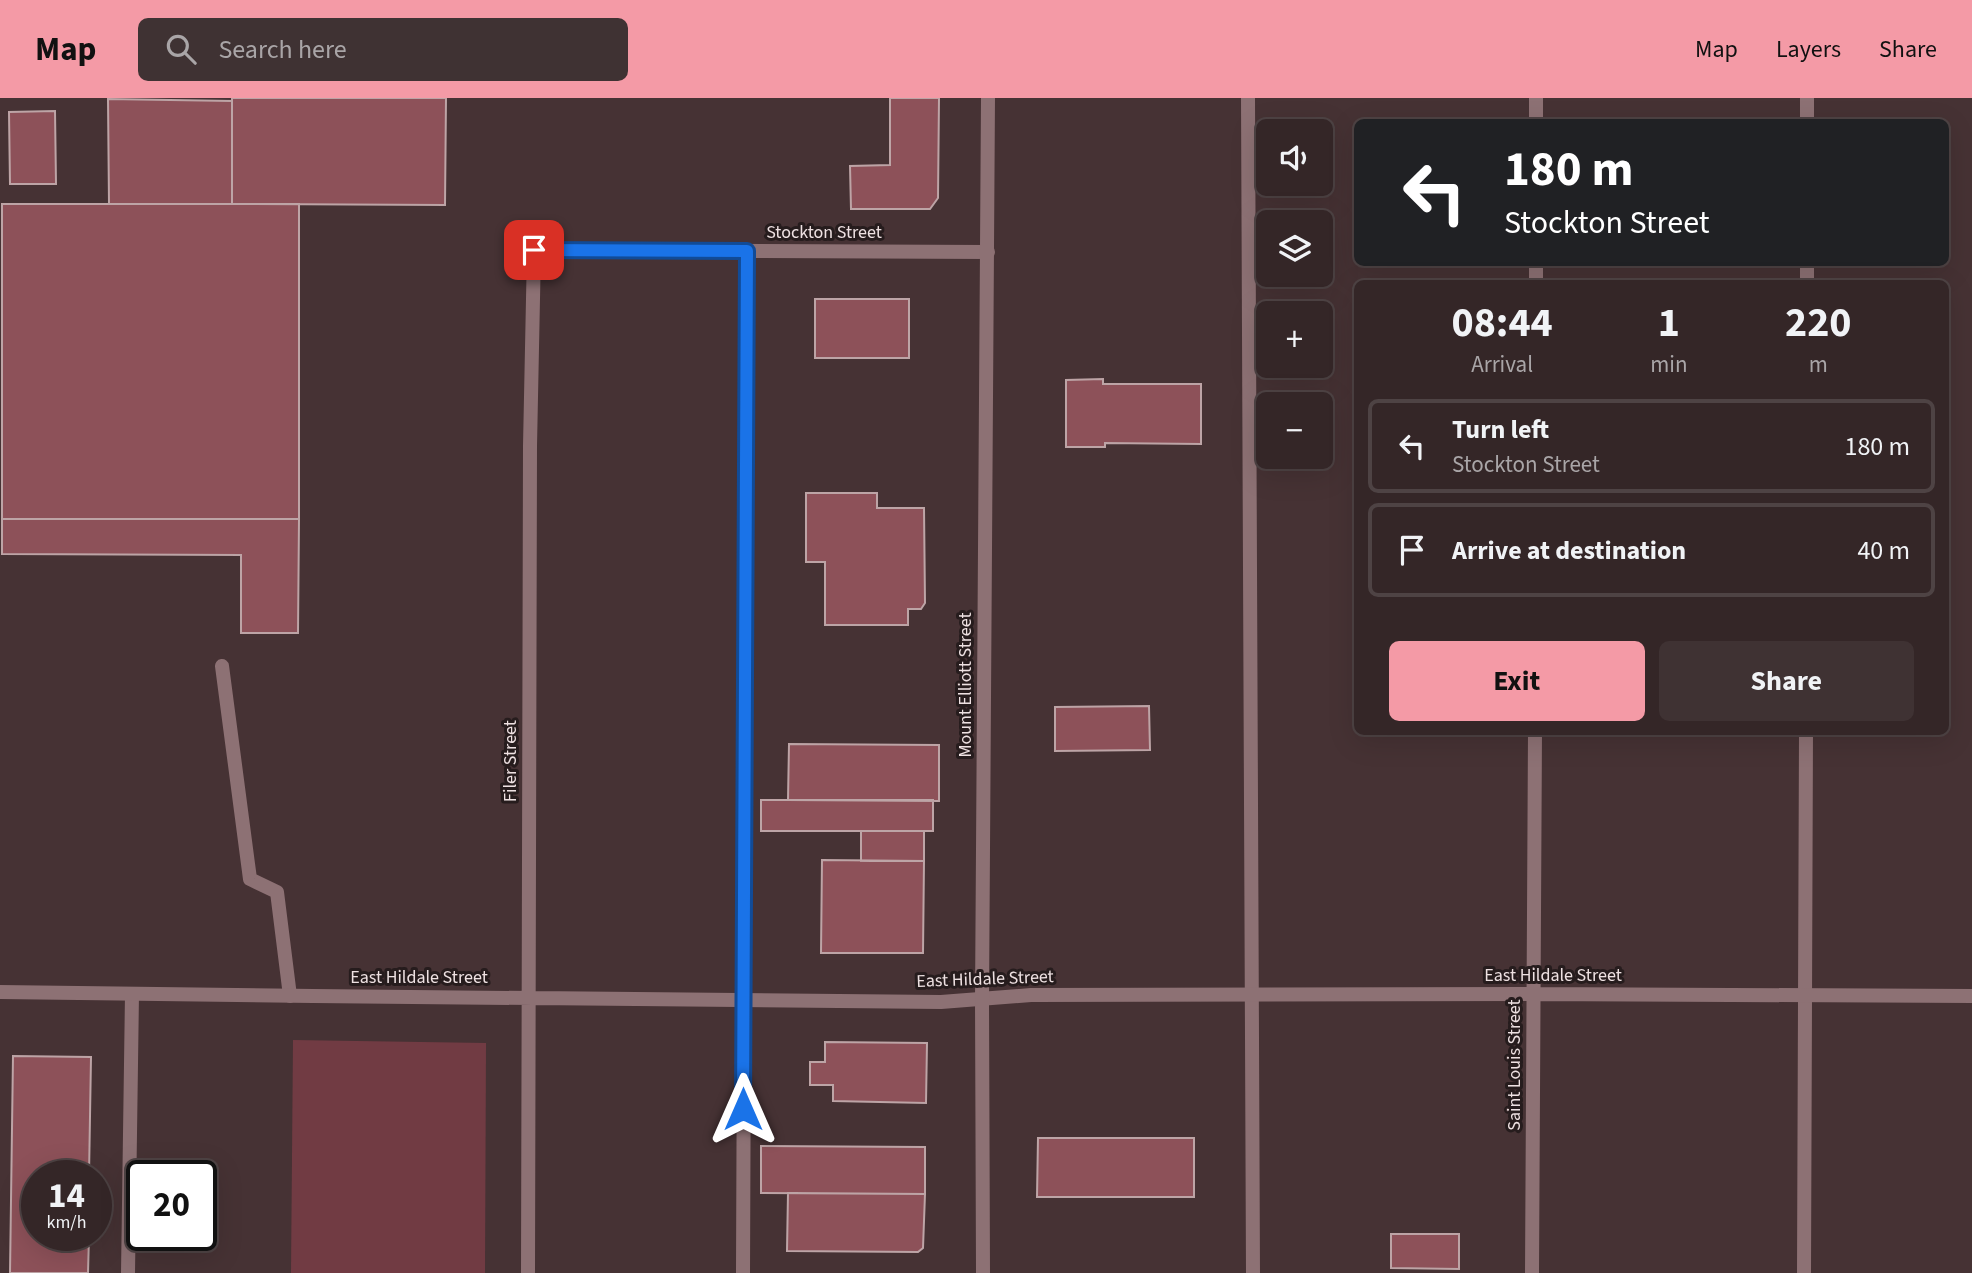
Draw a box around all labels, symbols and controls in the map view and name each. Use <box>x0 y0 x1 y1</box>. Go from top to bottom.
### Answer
search box <box>138 18 628 81</box>
text: Map <box>35 26 96 73</box>
icon: search <box>162 30 200 68</box>
text: Search here <box>218 31 347 68</box>
text: Map <box>1695 32 1738 67</box>
text: Layers <box>1776 32 1841 67</box>
text: Share <box>1879 32 1937 67</box>
map controls <box>1256 119 1333 469</box>
button: sound <box>1256 119 1333 196</box>
text: 180 m <box>1504 135 1633 205</box>
icon: left <box>1389 147 1480 238</box>
text: Stockton Street <box>1504 200 1710 246</box>
button: layers <box>1256 210 1333 287</box>
pin <box>504 220 564 280</box>
street label: Stockton Street <box>766 220 882 245</box>
icon: arrive <box>515 231 553 269</box>
text: 08:44 <box>1451 293 1553 353</box>
text: 1 <box>1658 293 1680 353</box>
text: 220 <box>1785 293 1852 353</box>
button: + <box>1256 301 1333 378</box>
text: Arrival <box>1471 348 1533 381</box>
text: min <box>1650 348 1688 381</box>
text: m <box>1809 348 1828 381</box>
button: − <box>1256 392 1333 469</box>
text: Turn left <box>1452 411 1549 448</box>
icon: left <box>1393 427 1431 465</box>
text: 180 m <box>1844 428 1910 465</box>
text: Stockton Street <box>1452 448 1600 481</box>
icon: arrive <box>1393 531 1431 569</box>
text: Arrive at destination <box>1452 532 1686 569</box>
text: 40 m <box>1857 532 1910 569</box>
street label: Mount Elliott Street <box>953 612 978 758</box>
button: Exit <box>1389 641 1645 721</box>
button: Share <box>1659 641 1914 721</box>
street label: Filer Street <box>498 720 523 802</box>
street label: East Hildale Street <box>1484 963 1622 988</box>
street label: East Hildale Street <box>916 964 1054 994</box>
street label: East Hildale Street <box>350 965 488 990</box>
street label: Saint Louis Street <box>1502 999 1527 1131</box>
position arrow <box>706 1072 780 1146</box>
speed limit sign: 20 <box>126 1160 217 1251</box>
text: 14 <box>48 1171 85 1221</box>
text: km/h <box>47 1210 86 1235</box>

